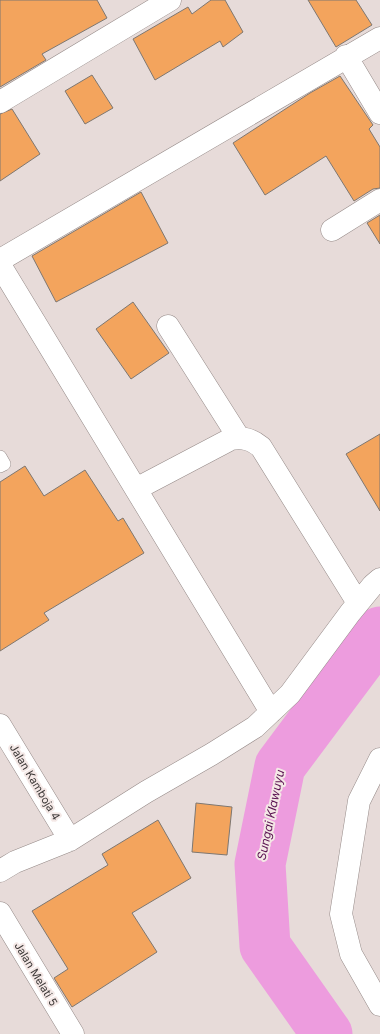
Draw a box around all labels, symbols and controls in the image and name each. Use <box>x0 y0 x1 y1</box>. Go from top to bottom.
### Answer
street label: Jalan Kamboja 4 <box>7 741 63 823</box>
water label: Sungai Klawuyu <box>254 768 287 861</box>
street label: Jalan Melati 5 <box>11 939 61 1009</box>

